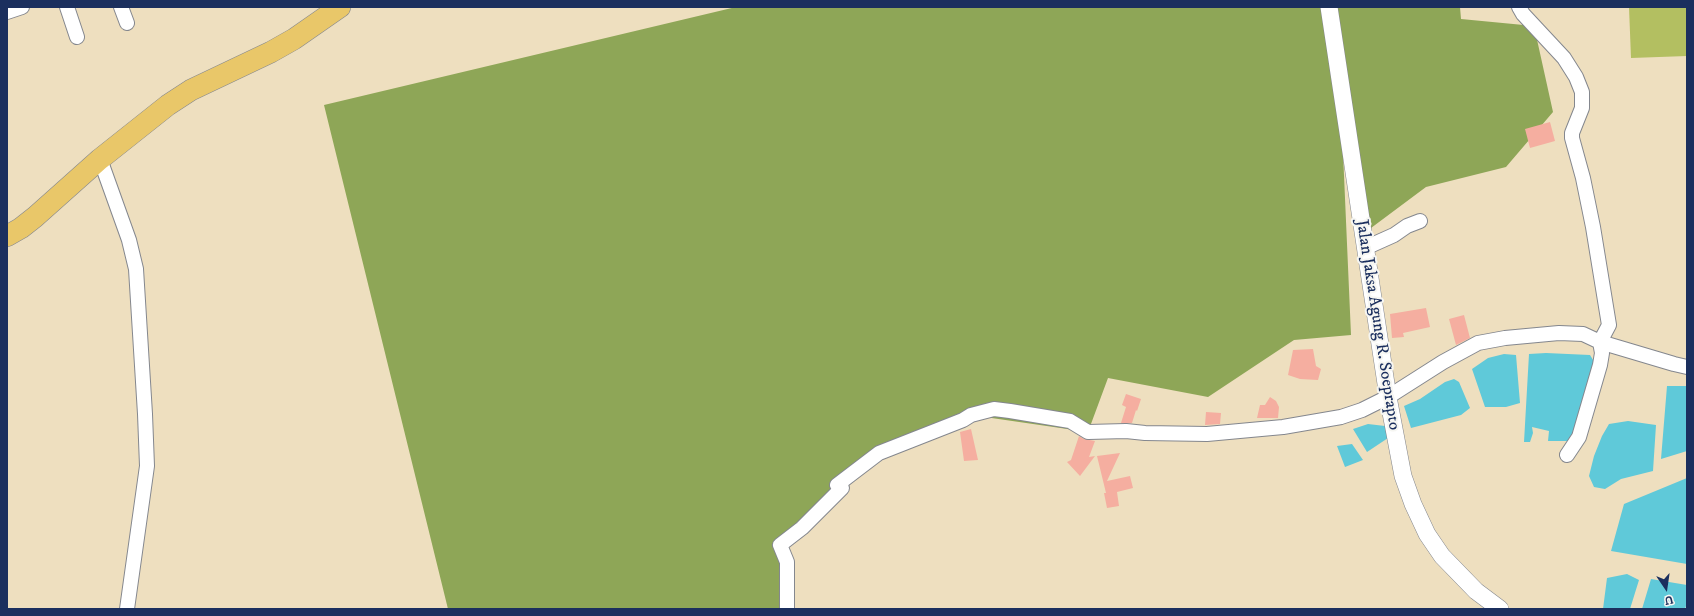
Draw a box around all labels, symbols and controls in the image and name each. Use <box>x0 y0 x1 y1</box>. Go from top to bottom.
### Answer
street label: Jalan Jaksa Agung R. Soeprapto <box>1350 218 1404 432</box>
north arrow <box>1646 568 1686 608</box>
text: U <box>1663 592 1674 607</box>

